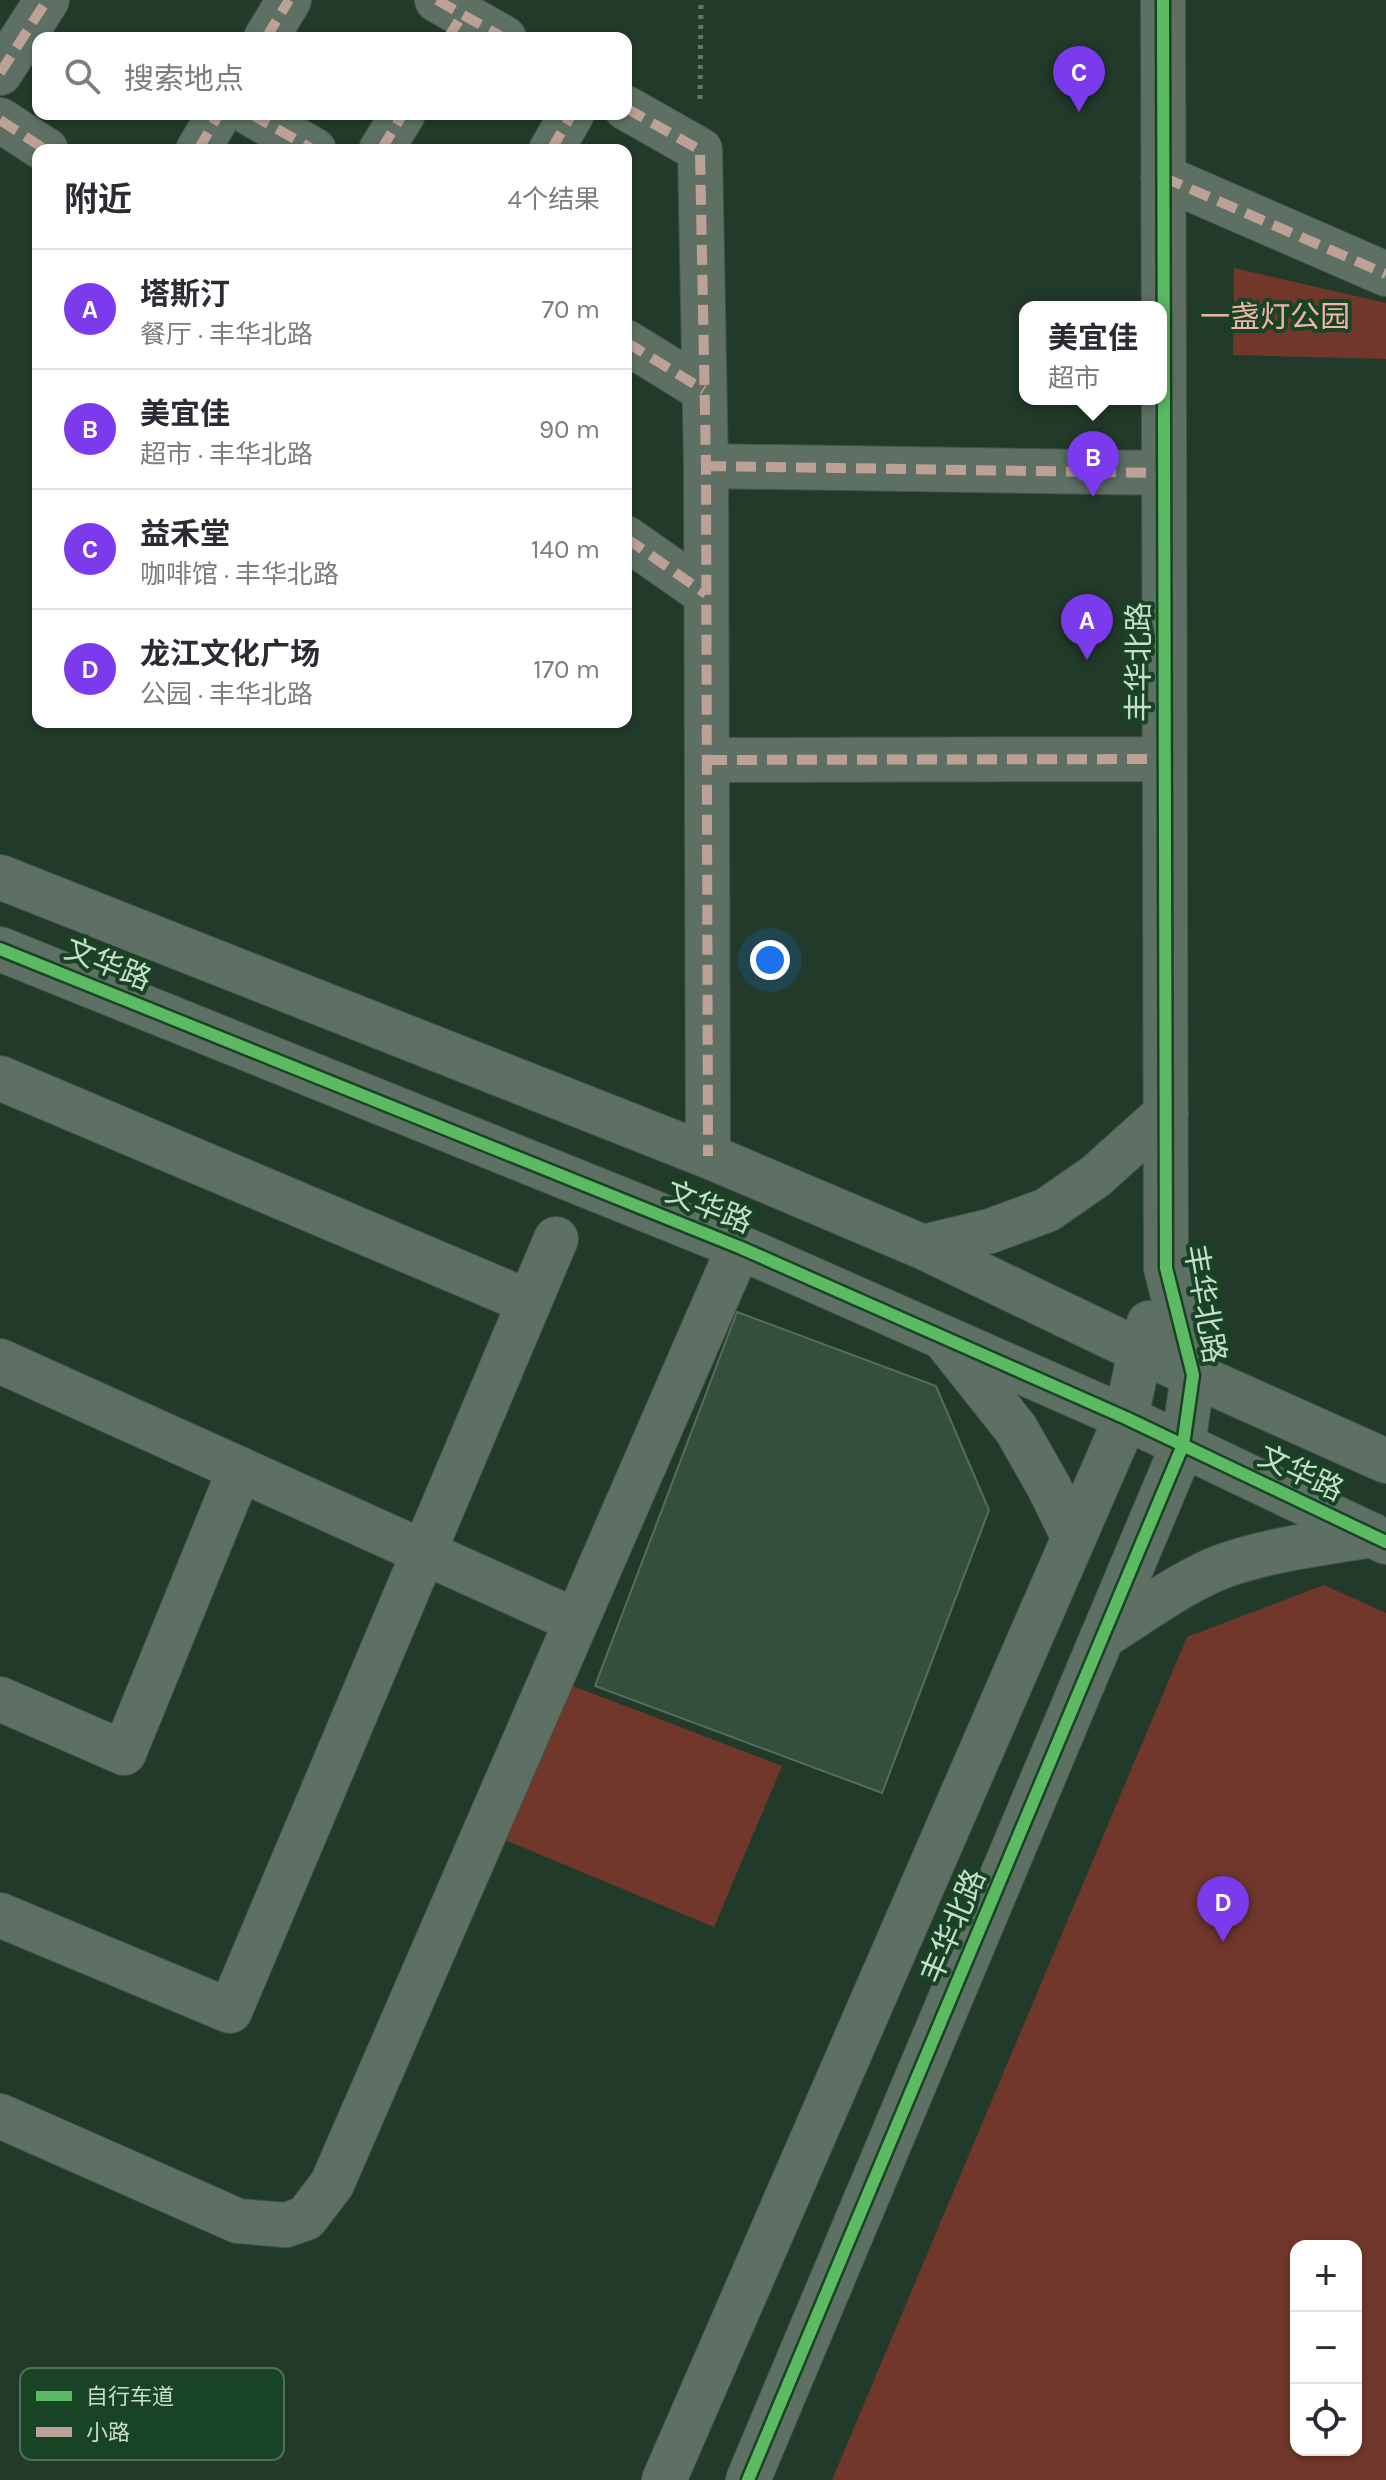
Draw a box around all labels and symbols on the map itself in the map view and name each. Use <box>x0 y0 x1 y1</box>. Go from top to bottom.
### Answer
pin: C <box>1053 46 1105 112</box>
park label: 一盏灯公园 <box>1200 299 1350 335</box>
pin: B <box>1067 431 1119 497</box>
pin: A <box>1061 594 1113 660</box>
street label: 丰华北路 <box>1121 602 1157 722</box>
street label: 文华路 <box>60 930 156 998</box>
your location <box>750 940 790 980</box>
street label: 文华路 <box>661 1173 757 1241</box>
street label: 丰华北路 <box>1177 1242 1233 1366</box>
street label: 文华路 <box>1253 1438 1349 1508</box>
street label: 丰华北路 <box>913 1864 993 1988</box>
pin: D <box>1197 1876 1249 1942</box>
legend <box>20 2368 284 2460</box>
text: 自行车道 <box>86 2384 174 2410</box>
text: 小路 <box>86 2420 130 2446</box>

